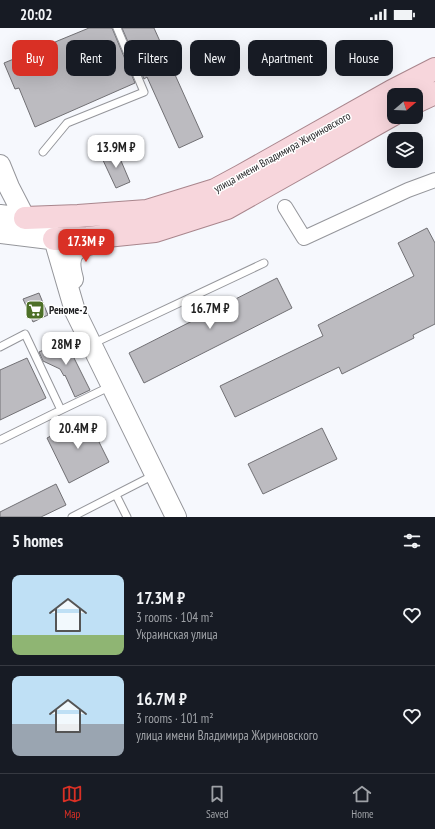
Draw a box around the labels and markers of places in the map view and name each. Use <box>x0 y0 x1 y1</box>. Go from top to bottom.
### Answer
pin: 13.9M ₽ <box>79 135 153 169</box>
pin: 17.3M ₽ <box>49 229 123 263</box>
pin: 16.7M ₽ <box>173 296 247 330</box>
supermarket icon: Реноме-2 <box>24 299 46 321</box>
place label: Реноме-2 <box>49 303 88 317</box>
pin: 28M ₽ <box>38 332 94 366</box>
pin: 20.4M ₽ <box>41 416 115 450</box>

